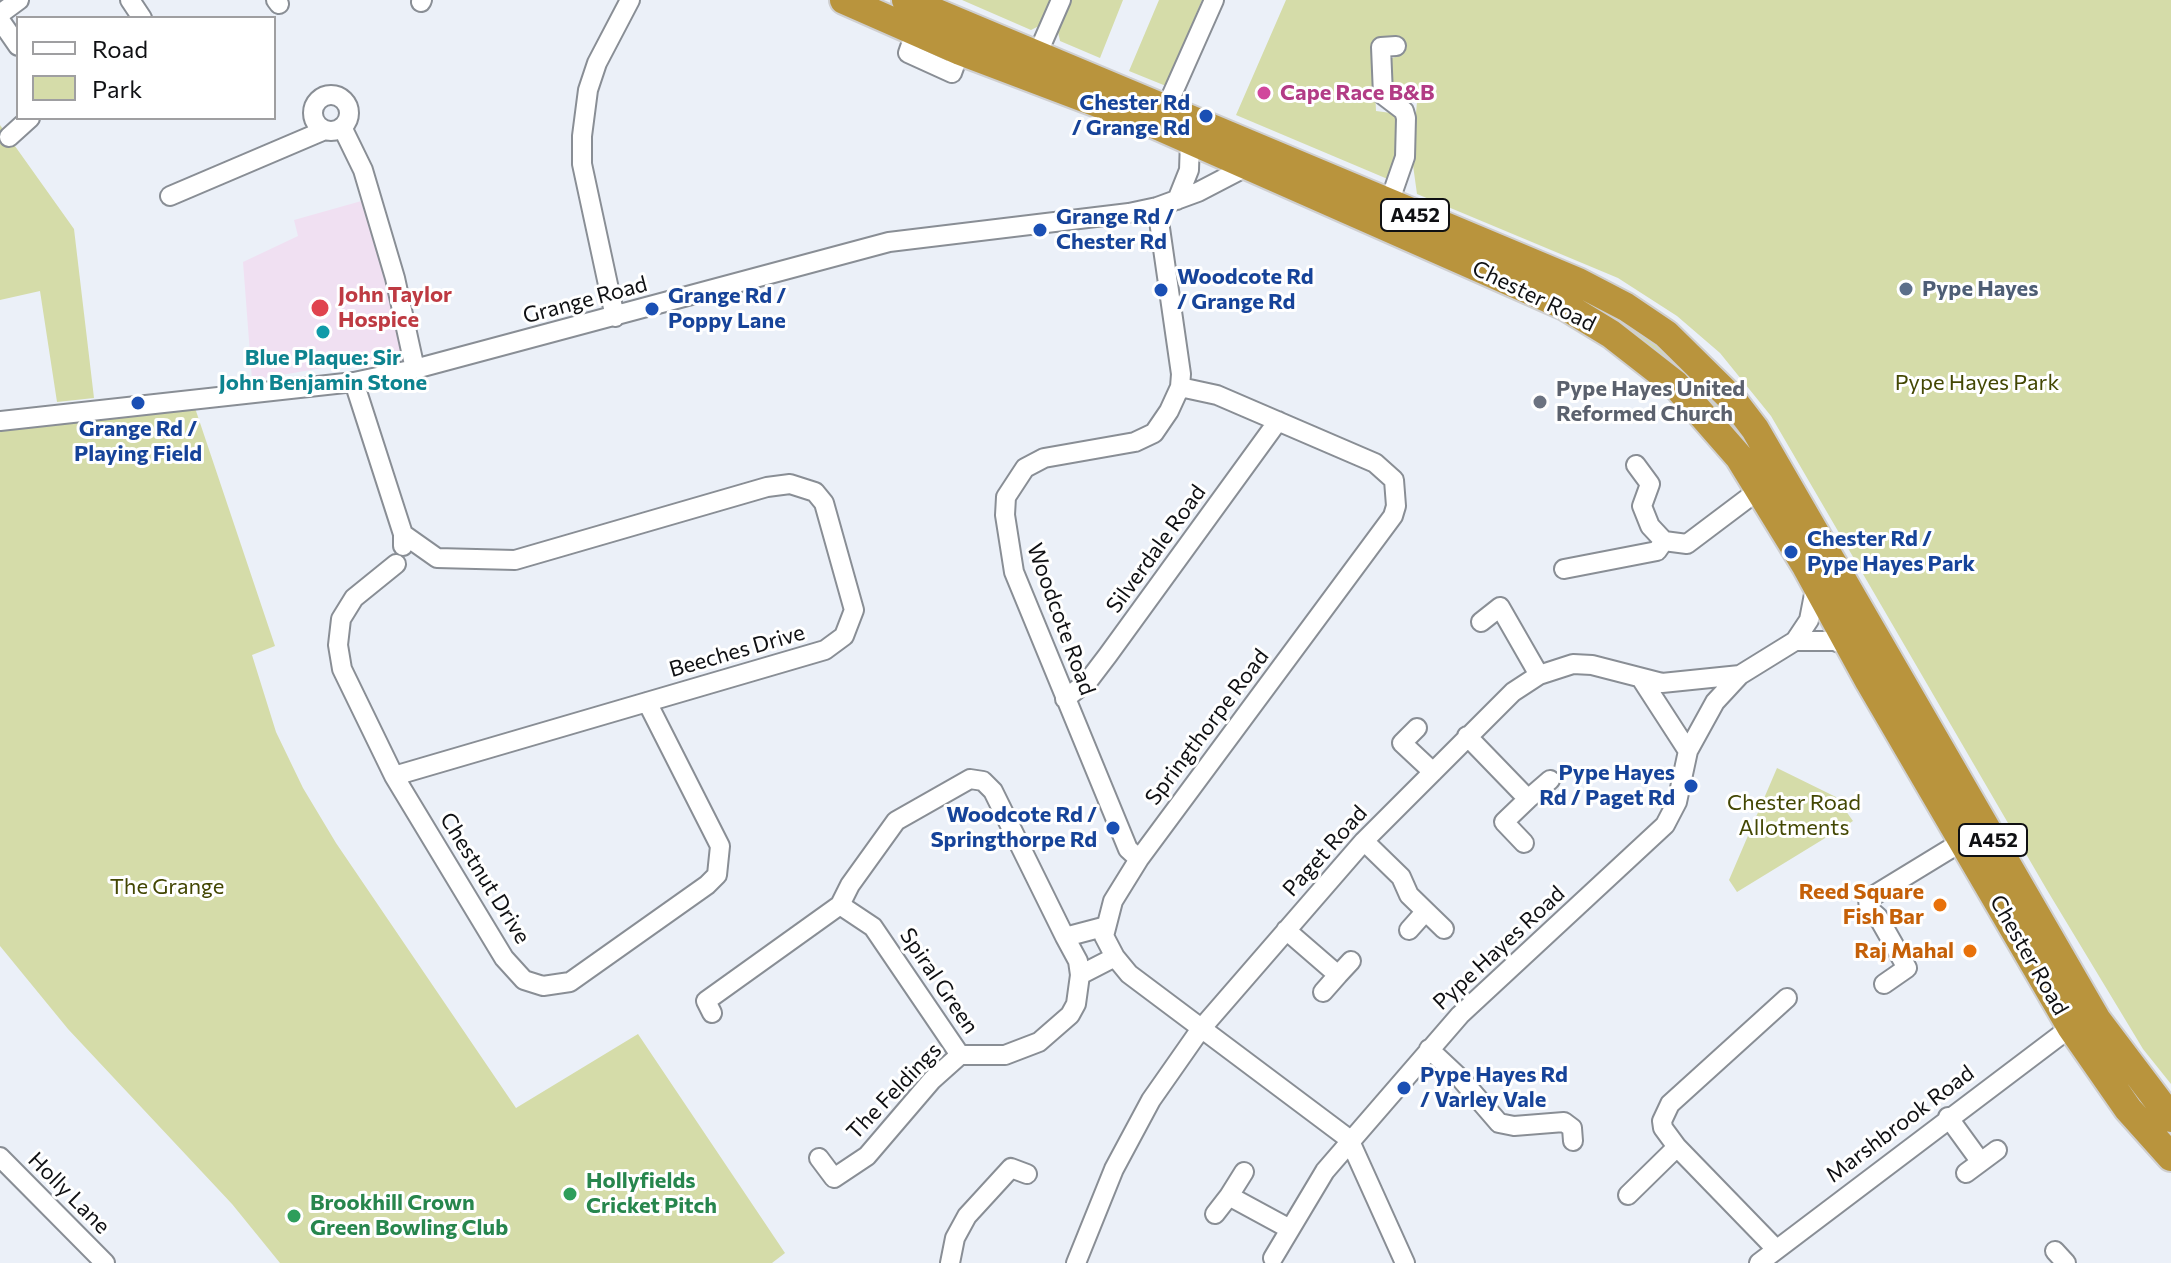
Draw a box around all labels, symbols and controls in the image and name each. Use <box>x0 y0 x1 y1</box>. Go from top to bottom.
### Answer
legend <box>16 16 276 120</box>
text: Road <box>92 34 148 63</box>
text: Park <box>92 74 142 103</box>
place label: Cape Race B&B <box>1280 80 1434 106</box>
marker: Cape Race B&B <box>1255 84 1273 102</box>
place label: Chester Rd / Grange Rd <box>1072 90 1190 142</box>
marker: Chester Rd / Grange Rd <box>1197 107 1215 125</box>
road number: A452 <box>1381 199 1449 231</box>
place label: Grange Rd / Chester Rd <box>1056 204 1174 256</box>
marker: Grange Rd / Chester Rd <box>1031 221 1049 239</box>
street label: Chester Road <box>1468 255 1600 337</box>
place label: Woodcote Rd / Grange Rd <box>1177 264 1314 316</box>
street label: Grange Road <box>520 271 650 329</box>
place label: Pype Hayes <box>1922 276 2038 302</box>
marker: Pype Hayes <box>1897 280 1915 298</box>
marker: Woodcote Rd / Grange Rd <box>1152 281 1170 299</box>
place label: John Taylor Hospice <box>338 282 452 334</box>
place label: Grange Rd / Poppy Lane <box>668 283 786 334</box>
marker: John Taylor Hospice <box>309 297 331 319</box>
marker: Grange Rd / Poppy Lane <box>643 300 661 318</box>
marker: Blue Plaque: Sir John Benjamin Stone <box>314 323 332 341</box>
place label: Blue Plaque: Sir John Benjamin Stone <box>219 345 427 396</box>
park label: Pype Hayes Park <box>1895 370 2059 396</box>
place label: Pype Hayes United Reformed Church <box>1556 376 1745 428</box>
marker: Pype Hayes United Reformed Church <box>1531 393 1549 411</box>
marker: Grange Rd / Playing Field <box>129 394 147 412</box>
place label: Grange Rd / Playing Field <box>74 416 202 468</box>
street label: Silverdale Road <box>1101 480 1211 618</box>
place label: Chester Rd / Pype Hayes Park <box>1807 526 1975 578</box>
street label: Woodcote Road <box>1021 539 1101 699</box>
marker: Chester Rd / Pype Hayes Park <box>1782 543 1800 561</box>
street label: Beeches Drive <box>666 619 808 683</box>
street label: Springthorpe Road <box>1140 644 1274 810</box>
place label: Pype Hayes Rd / Paget Rd <box>1539 760 1675 812</box>
marker: Pype Hayes Rd / Paget Rd <box>1682 777 1700 795</box>
park label: Chester Road Allotments <box>1727 790 1861 842</box>
street label: Paget Road <box>1277 800 1373 902</box>
place label: Woodcote Rd / Springthorpe Rd <box>930 802 1097 854</box>
street label: Chestnut Drive <box>434 808 536 948</box>
marker: Woodcote Rd / Springthorpe Rd <box>1104 819 1122 837</box>
road number: A452 <box>1959 824 2027 856</box>
park label: The Grange <box>110 874 224 900</box>
place label: Reed Square Fish Bar <box>1799 879 1924 930</box>
street label: Pype Hayes Road <box>1428 880 1570 1016</box>
street label: Chester Road <box>1984 890 2074 1020</box>
marker: Reed Square Fish Bar <box>1931 896 1949 914</box>
street label: Spiral Green <box>894 923 984 1039</box>
place label: Raj Mahal <box>1854 938 1954 964</box>
marker: Raj Mahal <box>1961 942 1979 960</box>
street label: The Feldings <box>841 1037 947 1145</box>
street label: Marshbrook Road <box>1821 1060 1979 1188</box>
place label: Pype Hayes Rd / Varley Vale <box>1420 1062 1568 1114</box>
marker: Pype Hayes Rd / Varley Vale <box>1395 1079 1413 1097</box>
street label: Holly Lane <box>23 1147 115 1239</box>
place label: Hollyfields Cricket Pitch <box>586 1168 717 1220</box>
marker: Hollyfields Cricket Pitch <box>561 1185 579 1203</box>
place label: Brookhill Crown Green Bowling Club <box>310 1190 508 1242</box>
marker: Brookhill Crown Green Bowling Club <box>285 1207 303 1225</box>

